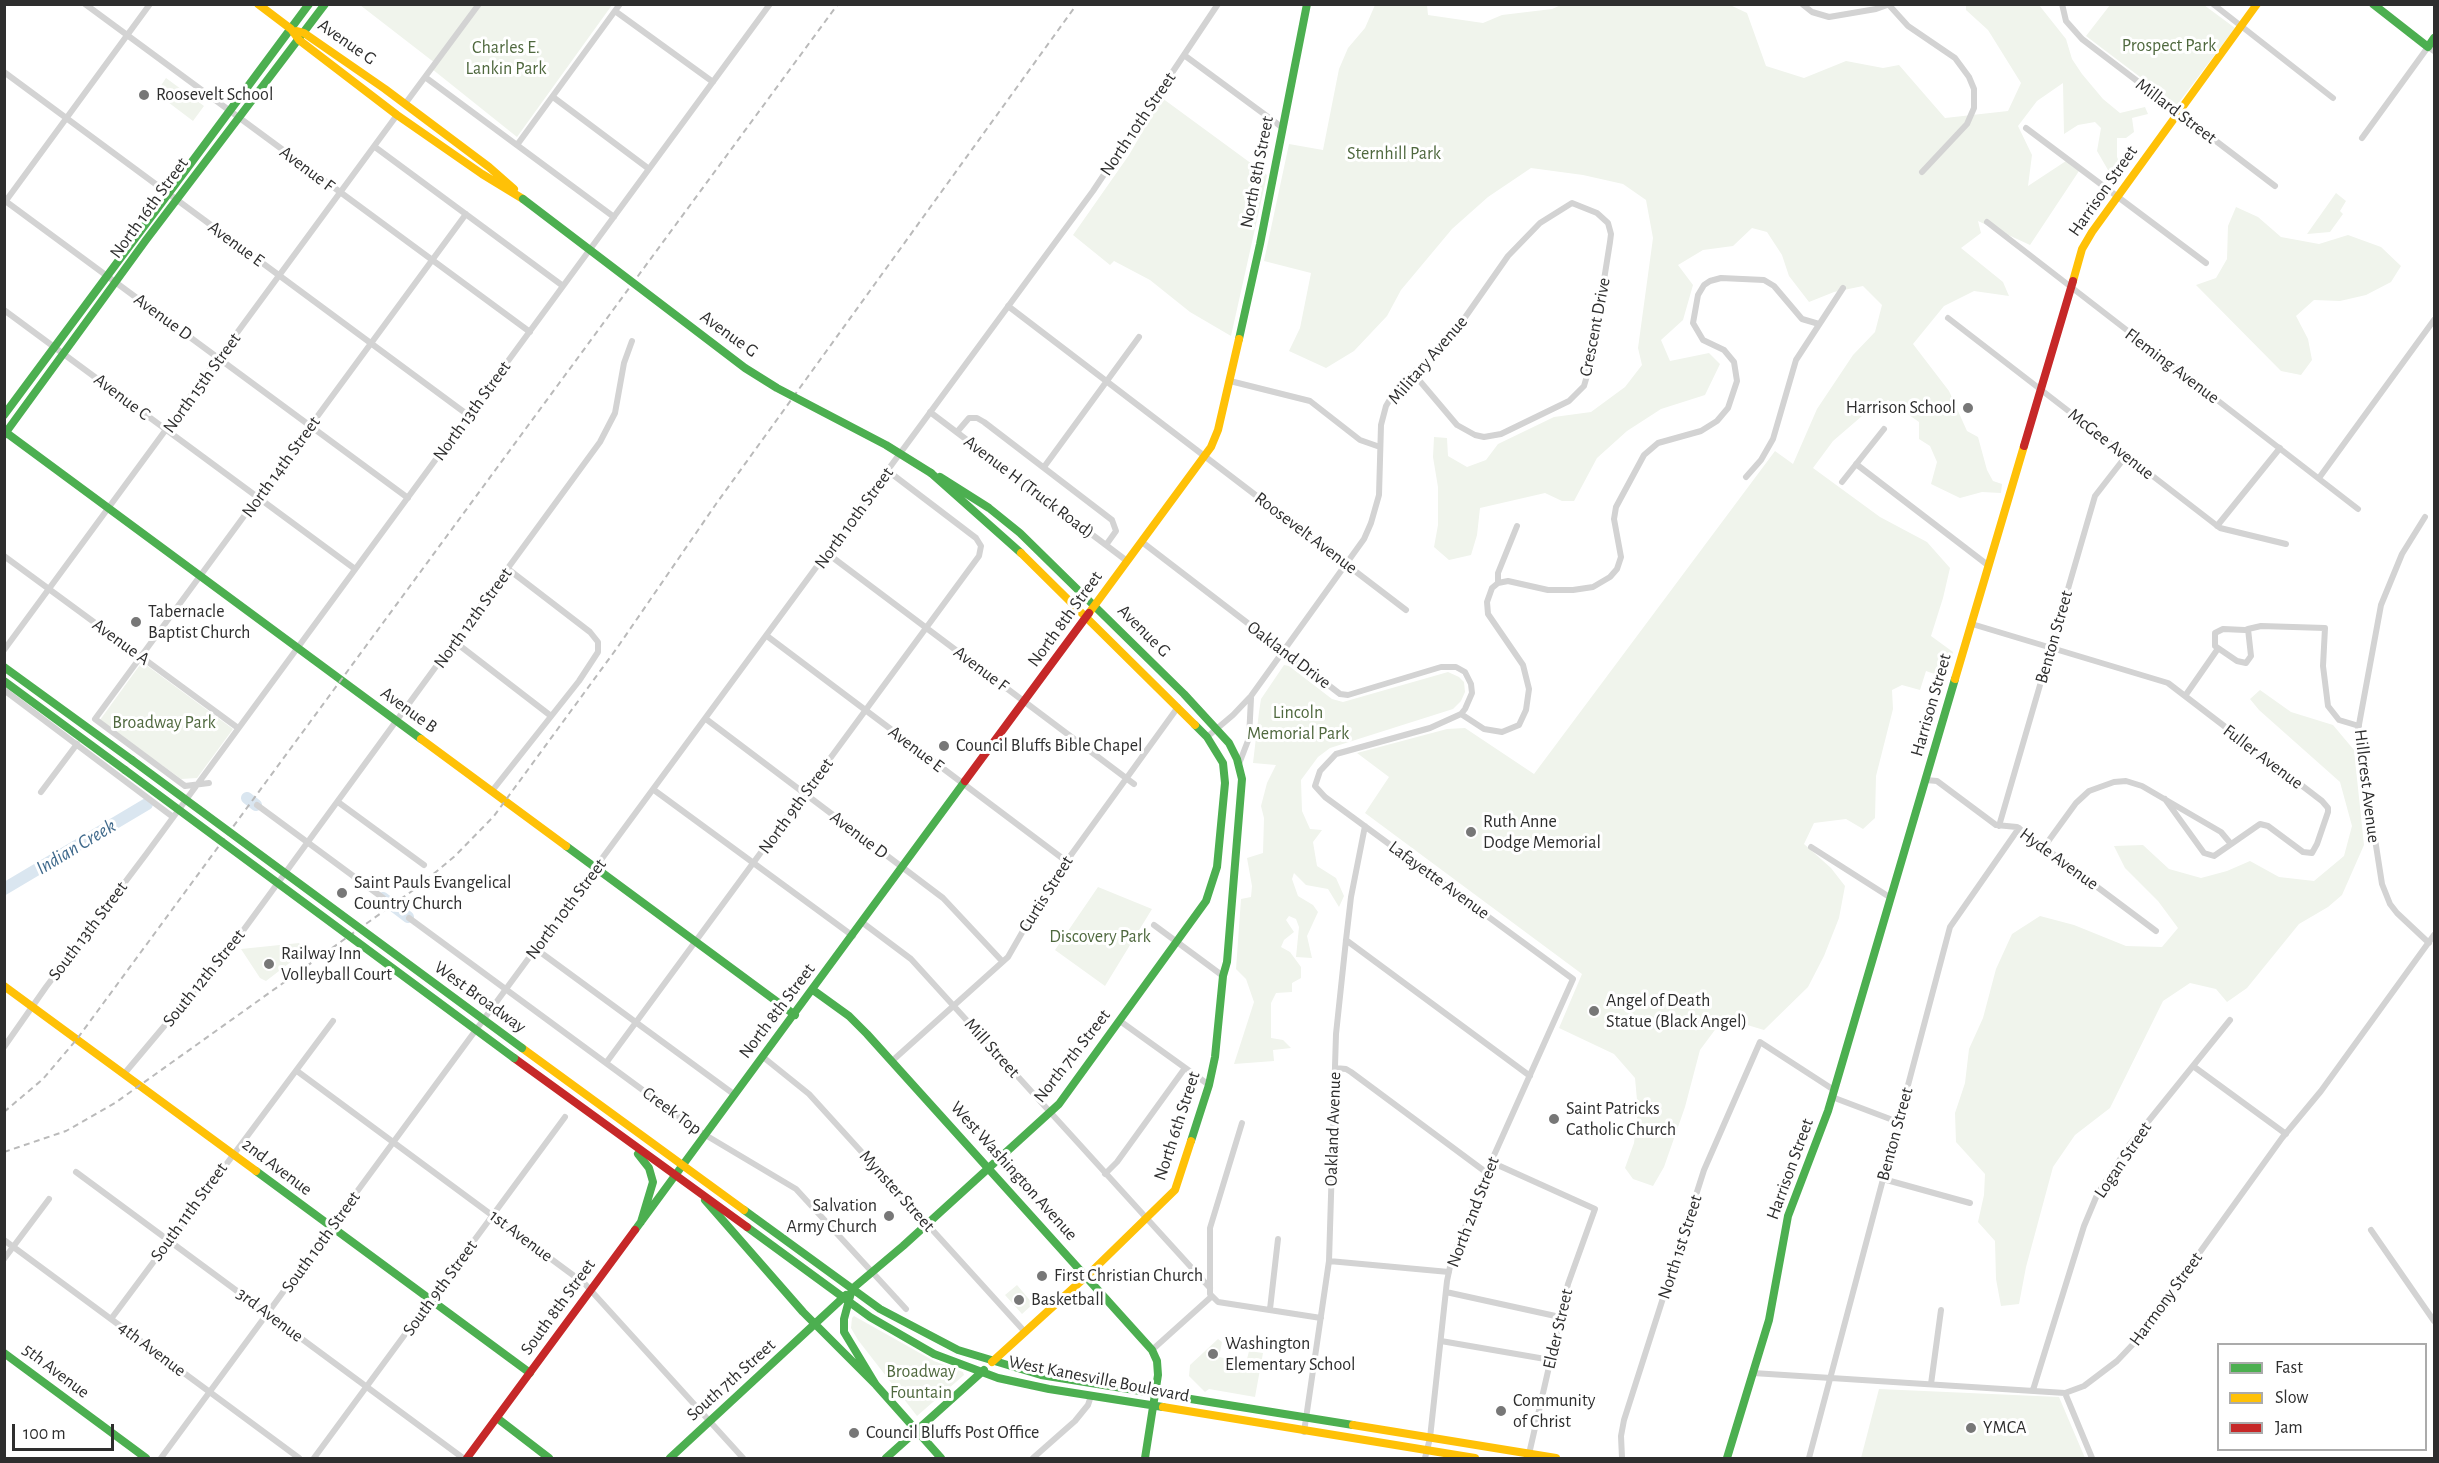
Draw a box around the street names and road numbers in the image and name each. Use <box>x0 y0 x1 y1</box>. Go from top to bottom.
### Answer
street label: Avenue G <box>314 14 380 70</box>
street label: North 10th Street <box>1095 68 1181 180</box>
street label: Millard Street <box>2131 73 2221 149</box>
street label: North 8th Street <box>1236 114 1278 230</box>
street label: Avenue F <box>275 141 339 197</box>
street label: Harrison Street <box>2064 141 2142 241</box>
street label: North 16th Street <box>105 153 193 263</box>
street label: Avenue E <box>204 216 268 272</box>
street label: Crescent Drive <box>1575 276 1615 378</box>
street label: Avenue D <box>130 289 196 345</box>
street label: Avenue G <box>696 306 762 362</box>
street label: Military Avenue <box>1384 311 1472 409</box>
street label: Fleming Avenue <box>2120 323 2224 409</box>
street label: North 15th Street <box>158 329 246 437</box>
street label: North 13th Street <box>428 357 516 465</box>
street label: Avenue C <box>90 369 154 425</box>
street label: McGee Avenue <box>2064 404 2158 484</box>
street label: North 14th Street <box>237 412 325 522</box>
street label: Avenue H (Truck Road) <box>959 431 1099 543</box>
street label: North 10th Street <box>810 463 898 573</box>
street label: Roosevelt Avenue <box>1250 487 1362 579</box>
street label: North 12th Street <box>429 563 517 673</box>
street label: North 8th Street <box>1023 567 1107 671</box>
street label: Benton Street <box>2030 588 2078 686</box>
street label: Avenue G <box>1113 600 1175 662</box>
street label: Avenue A <box>88 614 154 670</box>
street label: Oakland Drive <box>1243 616 1335 694</box>
street label: Avenue F <box>949 641 1013 697</box>
street label: Harrison Street <box>1906 651 1956 759</box>
street label: Avenue B <box>376 682 442 738</box>
street label: Fuller Avenue <box>2219 720 2307 794</box>
street label: Avenue E <box>884 721 948 777</box>
street label: Hillcrest Avenue <box>2349 728 2385 844</box>
street label: North 9th Street <box>754 754 838 858</box>
street label: Avenue D <box>826 806 892 864</box>
street label: Hyde Avenue <box>2015 823 2103 895</box>
street label: Lafayette Avenue <box>1384 836 1494 924</box>
street label: Curtis Street <box>1014 852 1078 936</box>
street label: North 10th Street <box>521 854 611 964</box>
street label: South 13th Street <box>44 877 132 985</box>
street label: South 12th Street <box>158 925 250 1031</box>
street label: West Broadway <box>430 956 530 1038</box>
street label: North 8th Street <box>734 959 820 1063</box>
street label: North 7th Street <box>1029 1005 1115 1107</box>
street label: Mill Street <box>960 1014 1024 1082</box>
street label: North 6th Street <box>1149 1069 1205 1183</box>
street label: Oakland Avenue <box>1320 1071 1346 1187</box>
street label: Creek Top <box>638 1082 706 1140</box>
street label: Benton Street <box>1872 1085 1918 1183</box>
street label: West Washington Avenue <box>946 1097 1082 1245</box>
street label: Harrison Street <box>1762 1115 1818 1223</box>
street label: Logan Street <box>2090 1118 2156 1202</box>
street label: 2nd Avenue <box>238 1134 316 1200</box>
street label: Mynster Street <box>855 1146 939 1236</box>
street label: North 2nd Street <box>1442 1154 1504 1270</box>
street label: South 11th Street <box>146 1158 232 1266</box>
street label: South 10th Street <box>277 1187 365 1297</box>
street label: North 1st Street <box>1653 1192 1707 1302</box>
street label: 1st Avenue <box>485 1205 557 1267</box>
street label: South 9th Street <box>398 1236 482 1340</box>
street label: Harmony Street <box>2125 1248 2207 1350</box>
street label: South 8th Street <box>516 1255 600 1359</box>
street label: 3rd Avenue <box>232 1283 308 1347</box>
street label: Elder Street <box>1538 1287 1578 1371</box>
street label: 4th Avenue <box>114 1317 190 1381</box>
street label: South 7th Street <box>682 1334 780 1426</box>
street label: 5th Avenue <box>18 1339 94 1403</box>
street label: West Kanesville Boulevard <box>1007 1351 1191 1407</box>

